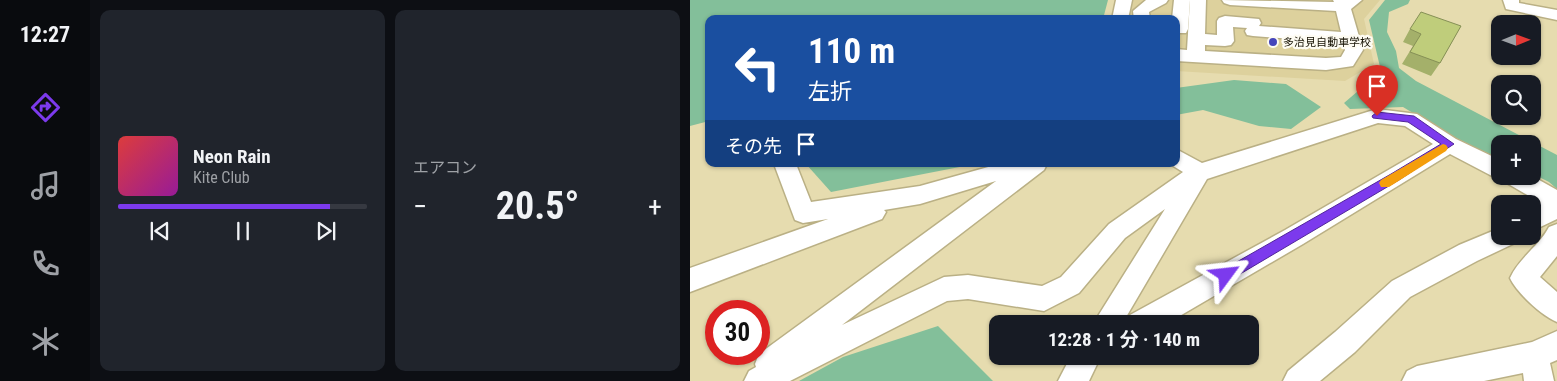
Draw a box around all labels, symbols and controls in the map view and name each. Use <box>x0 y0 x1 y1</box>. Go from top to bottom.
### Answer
north arrow <box>1491 15 1541 65</box>
map controls <box>1491 15 1541 245</box>
text: 12:27 <box>20 22 70 47</box>
text: 110 m <box>808 31 895 72</box>
icon: left <box>725 35 790 100</box>
marker: 多治見自動車学校 <box>1267 36 1279 48</box>
place label: 多治見自動車学校 <box>1283 36 1371 49</box>
pin <box>1356 65 1398 116</box>
icon: arrive <box>1363 72 1391 100</box>
button: search <box>1491 75 1541 125</box>
text: 左折 <box>808 79 852 104</box>
icon: directions <box>28 90 63 125</box>
icon: arrive <box>792 130 820 158</box>
text: その先 <box>725 135 782 158</box>
button: + <box>1491 135 1541 185</box>
text: Neon Rain <box>193 145 271 168</box>
text: エアコン <box>413 158 477 177</box>
icon: music <box>28 168 63 203</box>
text: Kite Club <box>193 168 250 187</box>
text: 20.5° <box>496 184 579 228</box>
text: − <box>413 190 427 223</box>
text: + <box>648 190 662 223</box>
button: − <box>1491 195 1541 245</box>
icon: previous <box>146 217 174 245</box>
icon: pause <box>229 217 257 245</box>
icon: next <box>312 217 340 245</box>
icon: phone <box>28 246 63 281</box>
position arrow <box>1199 248 1251 300</box>
speed limit sign: 30 <box>705 300 770 365</box>
icon: climate <box>28 324 63 359</box>
text: 12:28 · 1 分 · 140 m <box>1048 328 1200 351</box>

